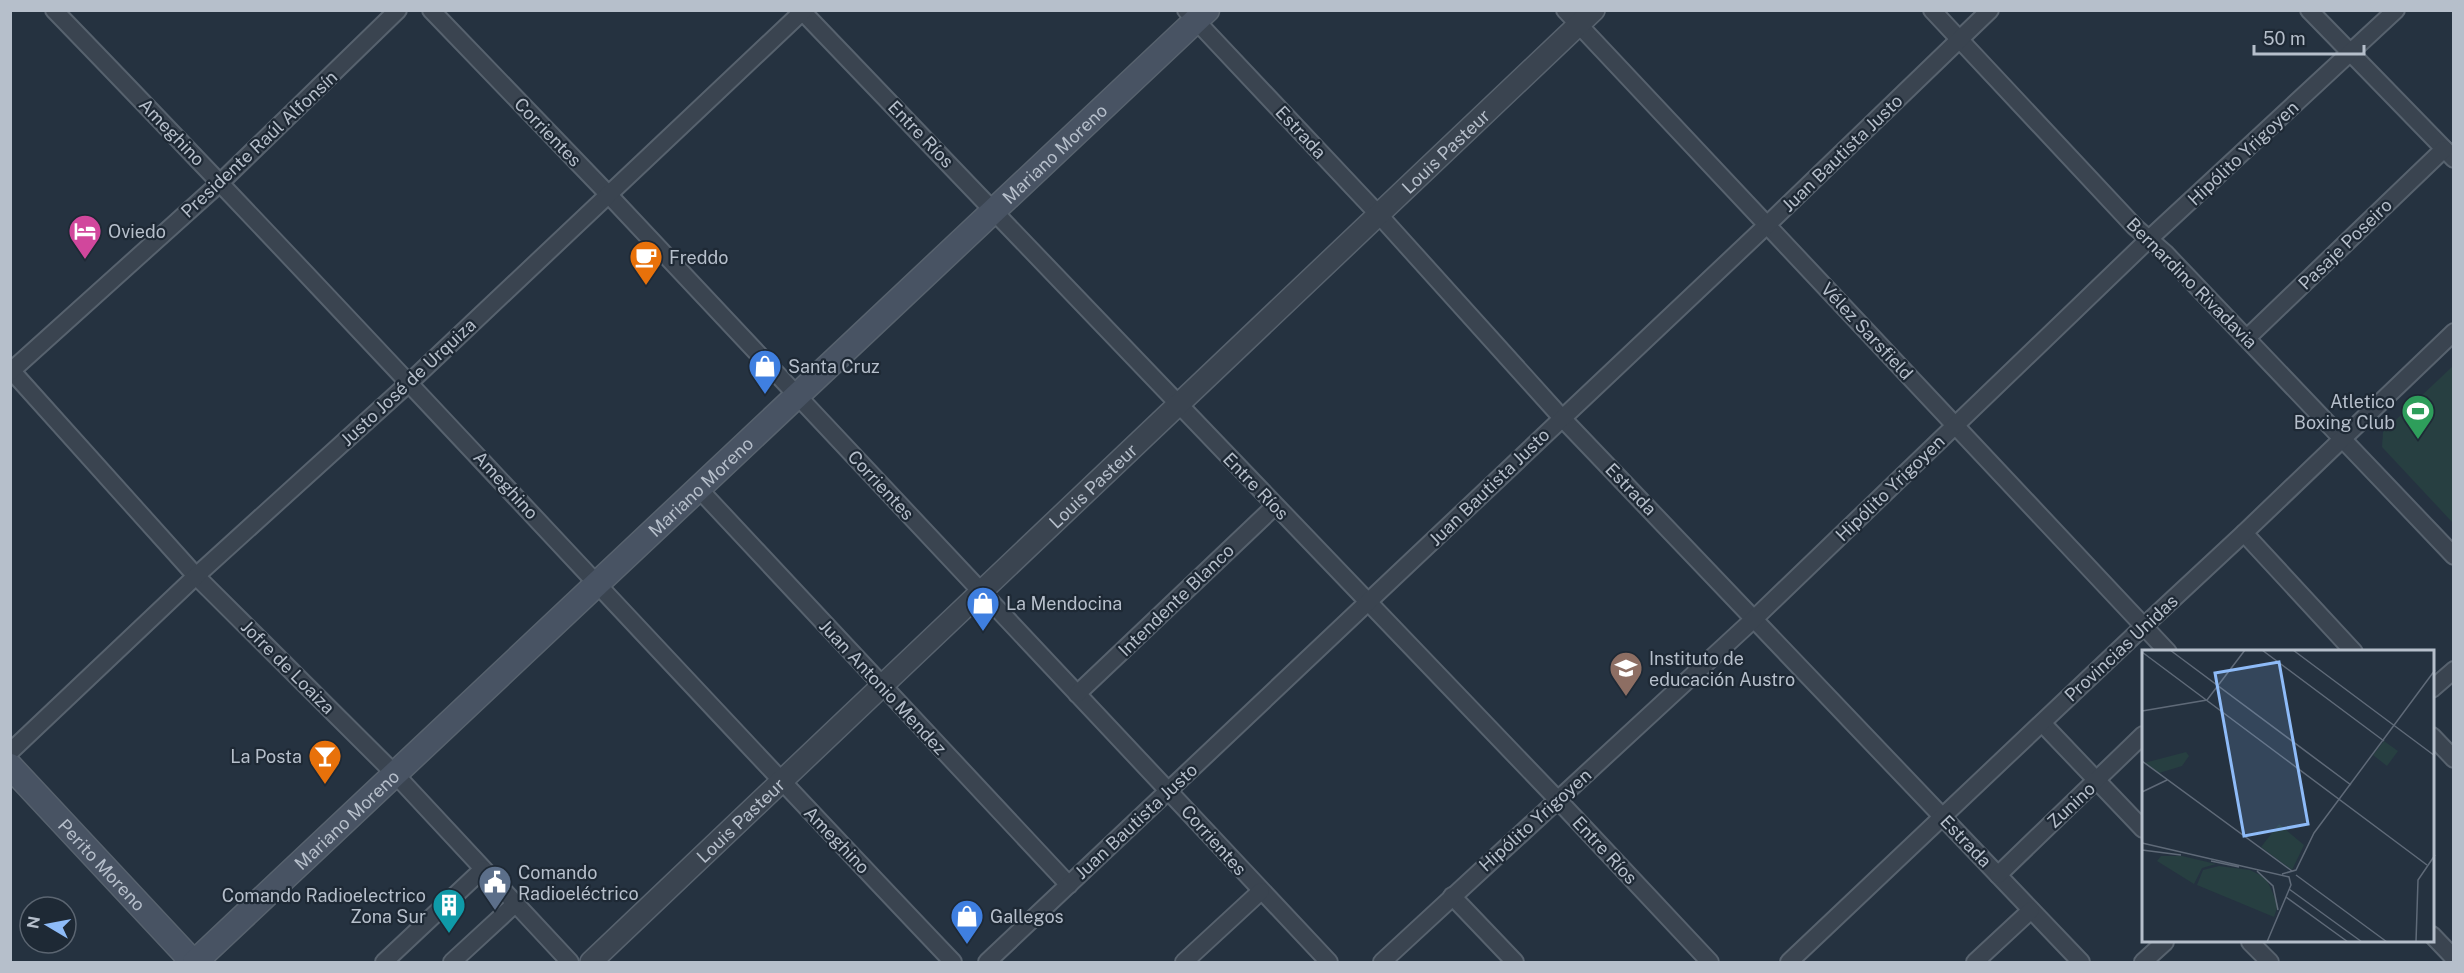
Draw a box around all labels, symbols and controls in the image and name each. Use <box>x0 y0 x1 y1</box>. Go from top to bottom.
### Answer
scale bar <box>2254 18 2364 56</box>
text: 50 m <box>2263 28 2306 49</box>
street label: Presidente Raúl Alfonsín <box>177 66 341 222</box>
street label: Juan Bautista Justo <box>1777 90 1907 216</box>
street label: Corrientes <box>510 93 586 171</box>
street label: Ameghino <box>135 94 209 170</box>
street label: Entre Ríos <box>884 96 958 172</box>
street label: Hipólito Yrigoyen <box>2183 96 2303 210</box>
street label: Mariano Moreno <box>998 99 1111 208</box>
street label: Estrada <box>1271 101 1331 163</box>
street label: Louis Pasteur <box>1397 104 1494 198</box>
street label: Pasaje Poseiro <box>2294 194 2396 294</box>
hotel icon: Oviedo <box>67 213 103 260</box>
street label: Bernardino Rivadavia <box>2122 213 2262 353</box>
place label: Oviedo <box>108 221 166 242</box>
cafe icon: Freddo <box>628 239 664 286</box>
place label: Freddo <box>669 247 728 268</box>
street label: Vélez Sarsfield <box>1817 278 1917 384</box>
street label: Justo José de Urquiza <box>336 314 480 450</box>
shop icon: Santa Cruz <box>747 348 783 395</box>
place label: Santa Cruz <box>788 356 880 377</box>
place label: Atletico Boxing Club <box>2294 391 2395 433</box>
sports icon: Atletico Boxing Club <box>2400 393 2436 440</box>
street label: Juan Bautista Justo <box>1424 424 1554 550</box>
street label: Hipólito Yrigoyen <box>1831 431 1949 545</box>
street label: Mariano Moreno <box>644 432 757 541</box>
street label: Louis Pasteur <box>1045 439 1141 532</box>
street label: Corrientes <box>844 446 918 524</box>
street label: Ameghino <box>469 447 543 523</box>
street label: Entre Ríos <box>1219 448 1293 524</box>
street label: Estrada <box>1601 459 1661 519</box>
street label: Intendente Blanco <box>1114 540 1238 660</box>
shop icon: La Mendocina <box>965 585 1001 632</box>
street label: Provincias Unidas <box>2060 590 2182 706</box>
place label: La Mendocina <box>1006 593 1122 614</box>
street label: Juan Antonio Mendez <box>815 615 951 759</box>
street label: Jofre de Loaiza <box>237 616 339 718</box>
place label: Instituto de educación Austro <box>1649 648 1795 690</box>
school or university icon: Instituto de educación Austro <box>1608 650 1644 697</box>
inset map <box>2142 650 2434 943</box>
bar icon: La Posta <box>307 738 343 785</box>
place label: La Posta <box>230 746 302 767</box>
street label: Juan Bautista Justo <box>1070 759 1202 883</box>
street label: Hipólito Yrigoyen <box>1475 764 1595 876</box>
street label: Mariano Moreno <box>290 765 403 874</box>
street label: Louis Pasteur <box>692 774 789 867</box>
street label: Zunino <box>2043 778 2099 832</box>
street label: Corrientes <box>1177 801 1251 879</box>
street label: Ameghino <box>800 802 874 878</box>
street label: Estrada <box>1936 811 1996 871</box>
street label: Entre Ríos <box>1568 812 1642 888</box>
street label: Perito Moreno <box>54 814 150 915</box>
place label: Comando Radioeléctrico <box>518 862 639 904</box>
public building icon: Comando Radioeléctrico <box>477 864 513 911</box>
place label: Comando Radioelectrico Zona Sur <box>222 885 426 927</box>
building icon: Comando Radioelectrico Zona Sur <box>431 887 467 934</box>
north arrow <box>18 895 78 955</box>
shop icon: Gallegos <box>949 898 985 945</box>
place label: Gallegos <box>990 906 1064 927</box>
text: N <box>23 915 44 930</box>

